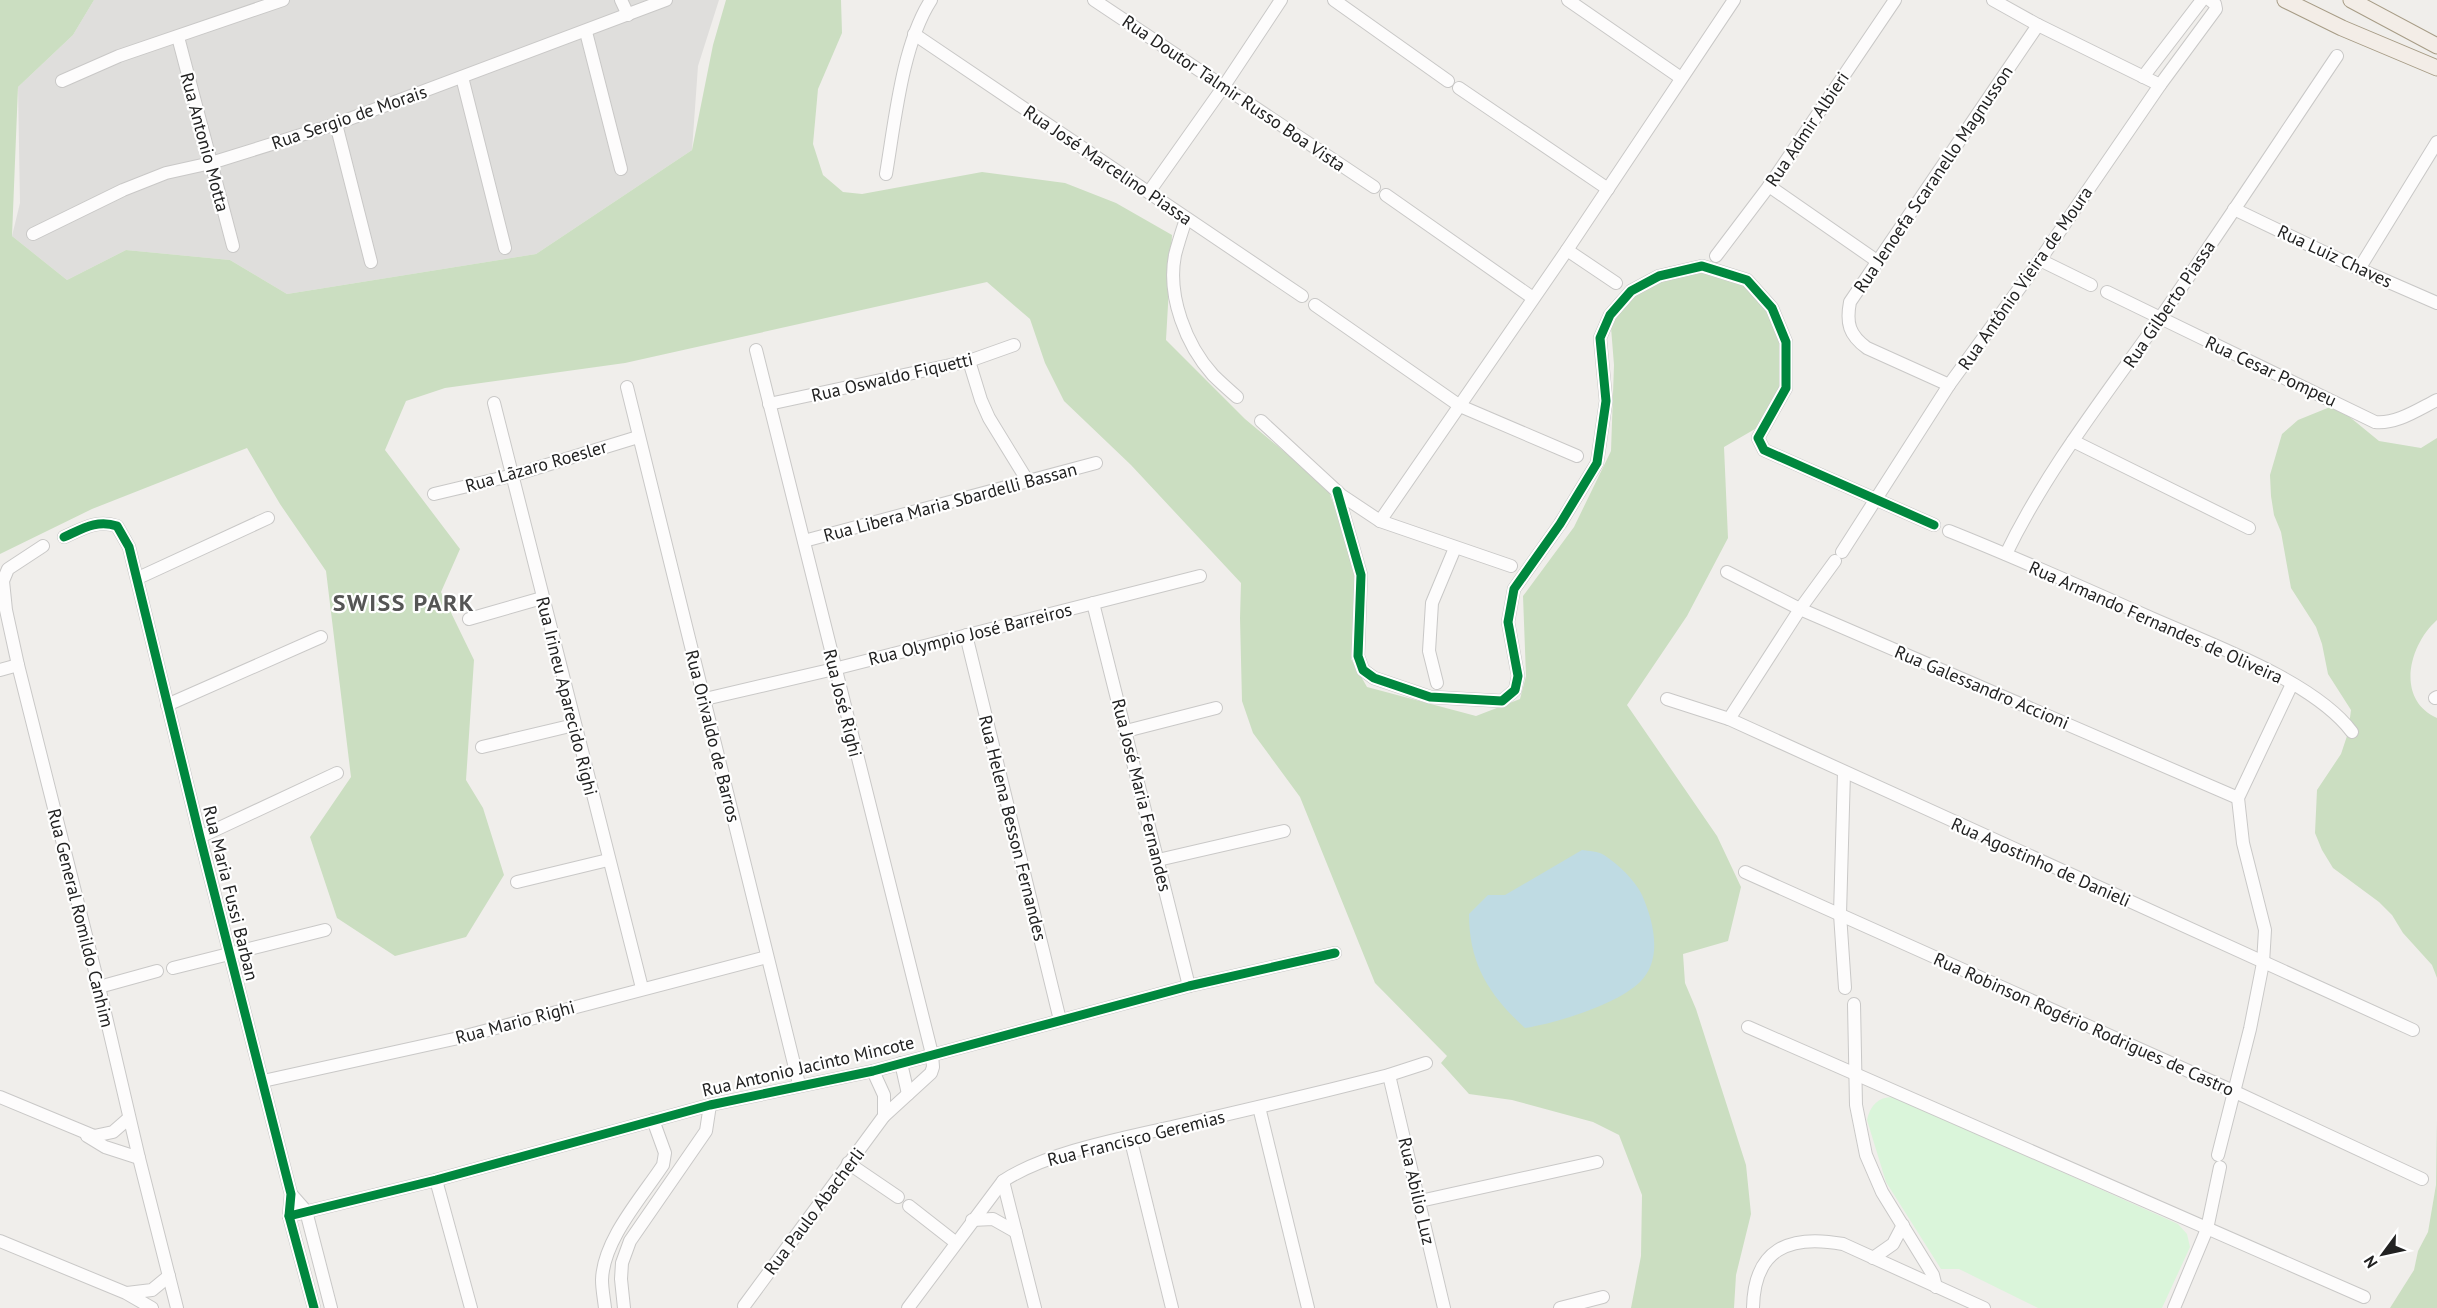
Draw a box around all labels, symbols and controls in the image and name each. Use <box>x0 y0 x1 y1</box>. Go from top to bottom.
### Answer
street label: Rua Doutor Talmir Russo Boa Vista <box>1118 10 1350 176</box>
street label: Rua Jenoefa Scaranello Magnusson <box>1848 61 2018 297</box>
street label: Rua Admir Albieri <box>1760 67 1854 191</box>
street label: Rua Antonio Motta <box>175 70 235 214</box>
street label: Rua Sergio de Morais <box>268 80 430 154</box>
street label: Rua José Marcelino Piassa <box>1019 100 1197 230</box>
street label: Rua Antônio Vieira de Moura <box>1953 182 2097 374</box>
street label: Rua Luiz Chaves <box>2274 219 2396 293</box>
street label: Rua Gilberto Piassa <box>2118 236 2220 372</box>
street label: Rua Cesar Pompeu <box>2202 330 2340 412</box>
street label: Rua Oswaldo Fiquetti <box>809 347 975 407</box>
street label: Rua Lãzaro Roesler <box>462 435 610 497</box>
street label: Rua Libera Maria Sbardelli Bassan <box>821 457 1079 547</box>
street label: Rua Armando Fernandes de Oliveira <box>2025 555 2287 689</box>
district label: SWISS PARK <box>333 587 475 618</box>
street label: Rua Irineu Aparecido Righi <box>531 594 603 798</box>
street label: Rua Olympio José Barreiros <box>866 598 1074 670</box>
street label: Rua Galessandro Accioni <box>1891 640 2073 734</box>
street label: Rua Orivaldo de Barros <box>680 647 746 825</box>
street label: Rua José Righi <box>819 647 867 759</box>
street label: Rua José Maria Fernandes <box>1107 696 1177 894</box>
street label: Rua Helena Besson Fernandes <box>974 713 1052 943</box>
street label: Rua Maria Fussi Barban <box>198 803 264 983</box>
street label: Rua General Romildo Canhim <box>43 806 119 1030</box>
street label: Rua Agostinho de Danieli <box>1948 812 2134 912</box>
street label: Rua Robinson Rogério Rodrigues de Castro <box>1930 947 2238 1101</box>
street label: Rua Mario Righi <box>453 995 577 1049</box>
street label: Rua Antonio Jacinto Mincote <box>700 1030 916 1102</box>
street label: Rua Francisco Geremias <box>1045 1105 1227 1171</box>
street label: Rua Abilio Luz <box>1393 1135 1441 1247</box>
street label: Rua Paulo Abacherli <box>759 1143 869 1279</box>
north arrow <box>2353 1224 2413 1284</box>
text: N <box>2359 1252 2382 1272</box>

